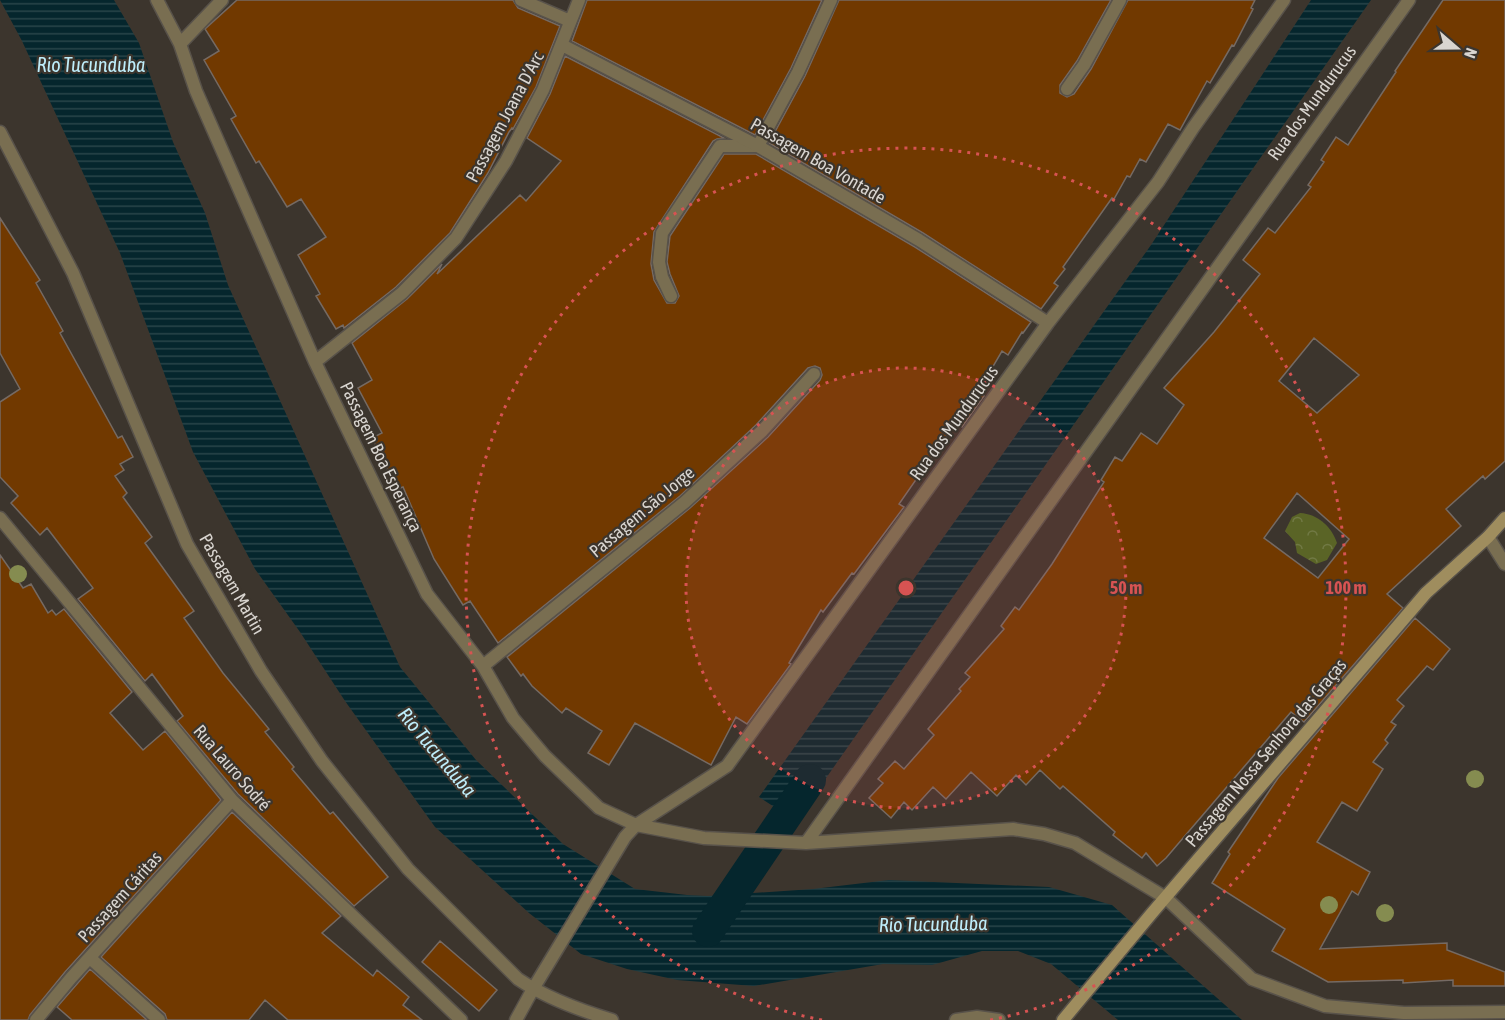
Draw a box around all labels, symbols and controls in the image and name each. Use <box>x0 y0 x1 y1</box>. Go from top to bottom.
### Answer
north arrow <box>1427 18 1487 78</box>
street label: Rua dos Mundurucus <box>1263 41 1360 164</box>
text: N <box>1461 46 1481 61</box>
street label: Passagem Joana D’Arc <box>461 48 548 186</box>
water label: Rio Tucunduba <box>37 53 145 76</box>
street label: Passagem Boa Vontade <box>747 113 890 208</box>
street label: Rua dos Mundurucus <box>905 361 1002 484</box>
street label: Passagem Boa Esperança <box>336 378 427 535</box>
street label: Passagem São Jorge <box>585 462 698 562</box>
street label: Passagem Martin <box>195 530 270 638</box>
text: 50 m <box>1110 577 1142 598</box>
text: 100 m <box>1326 577 1366 598</box>
centre of rings <box>896 578 916 598</box>
street label: Passagem Nossa Senhora das Graças <box>1181 654 1350 851</box>
water label: Rio Tucunduba <box>394 703 481 801</box>
street label: Rua Lauro Sodré <box>189 720 275 815</box>
street label: Passagem Cáritas <box>73 847 166 946</box>
water label: Rio Tucunduba <box>878 911 988 936</box>

